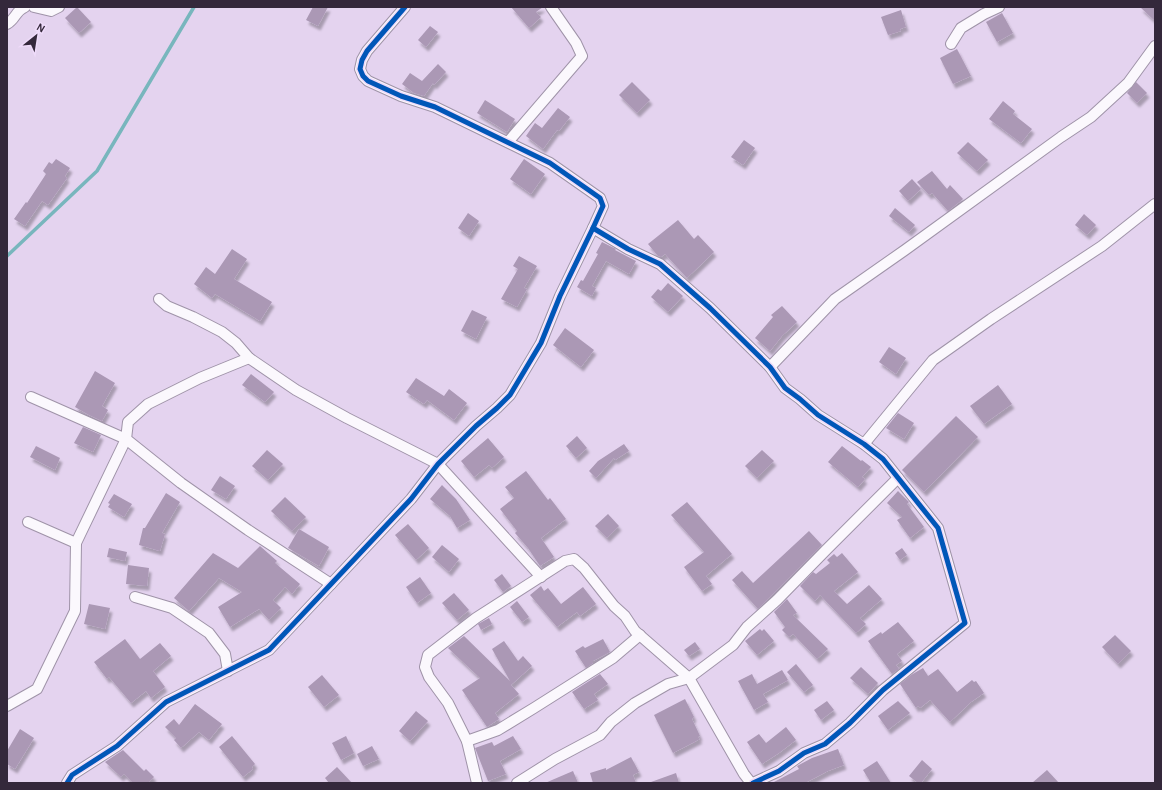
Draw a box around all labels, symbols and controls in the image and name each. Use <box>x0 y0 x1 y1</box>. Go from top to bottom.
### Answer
north arrow <box>16 16 56 56</box>
text: N <box>35 21 47 34</box>

